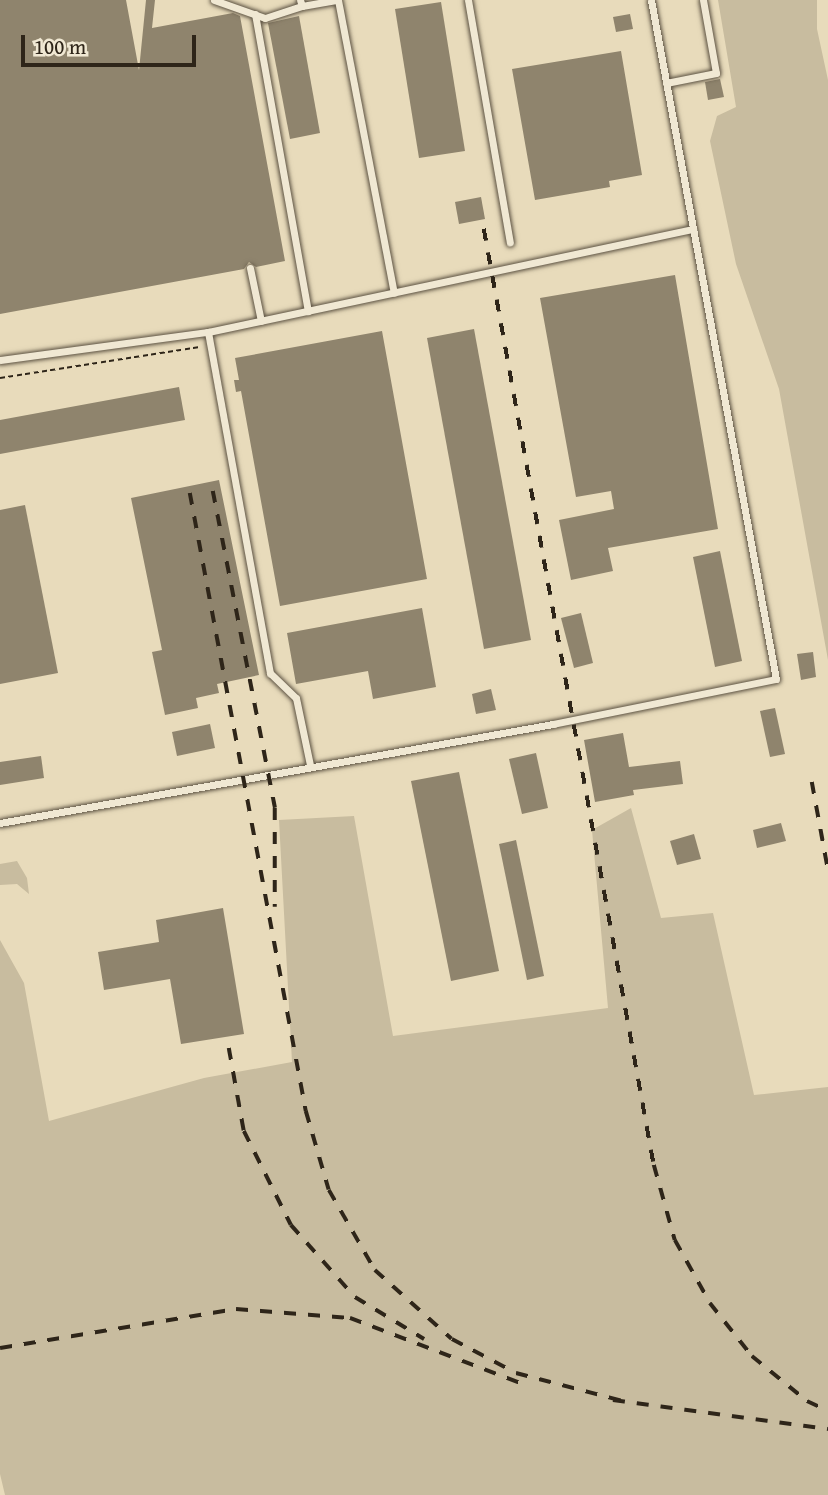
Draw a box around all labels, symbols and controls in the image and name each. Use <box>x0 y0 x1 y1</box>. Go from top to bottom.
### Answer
scale bar <box>24 21 200 65</box>
text: 100 m <box>34 31 86 62</box>

